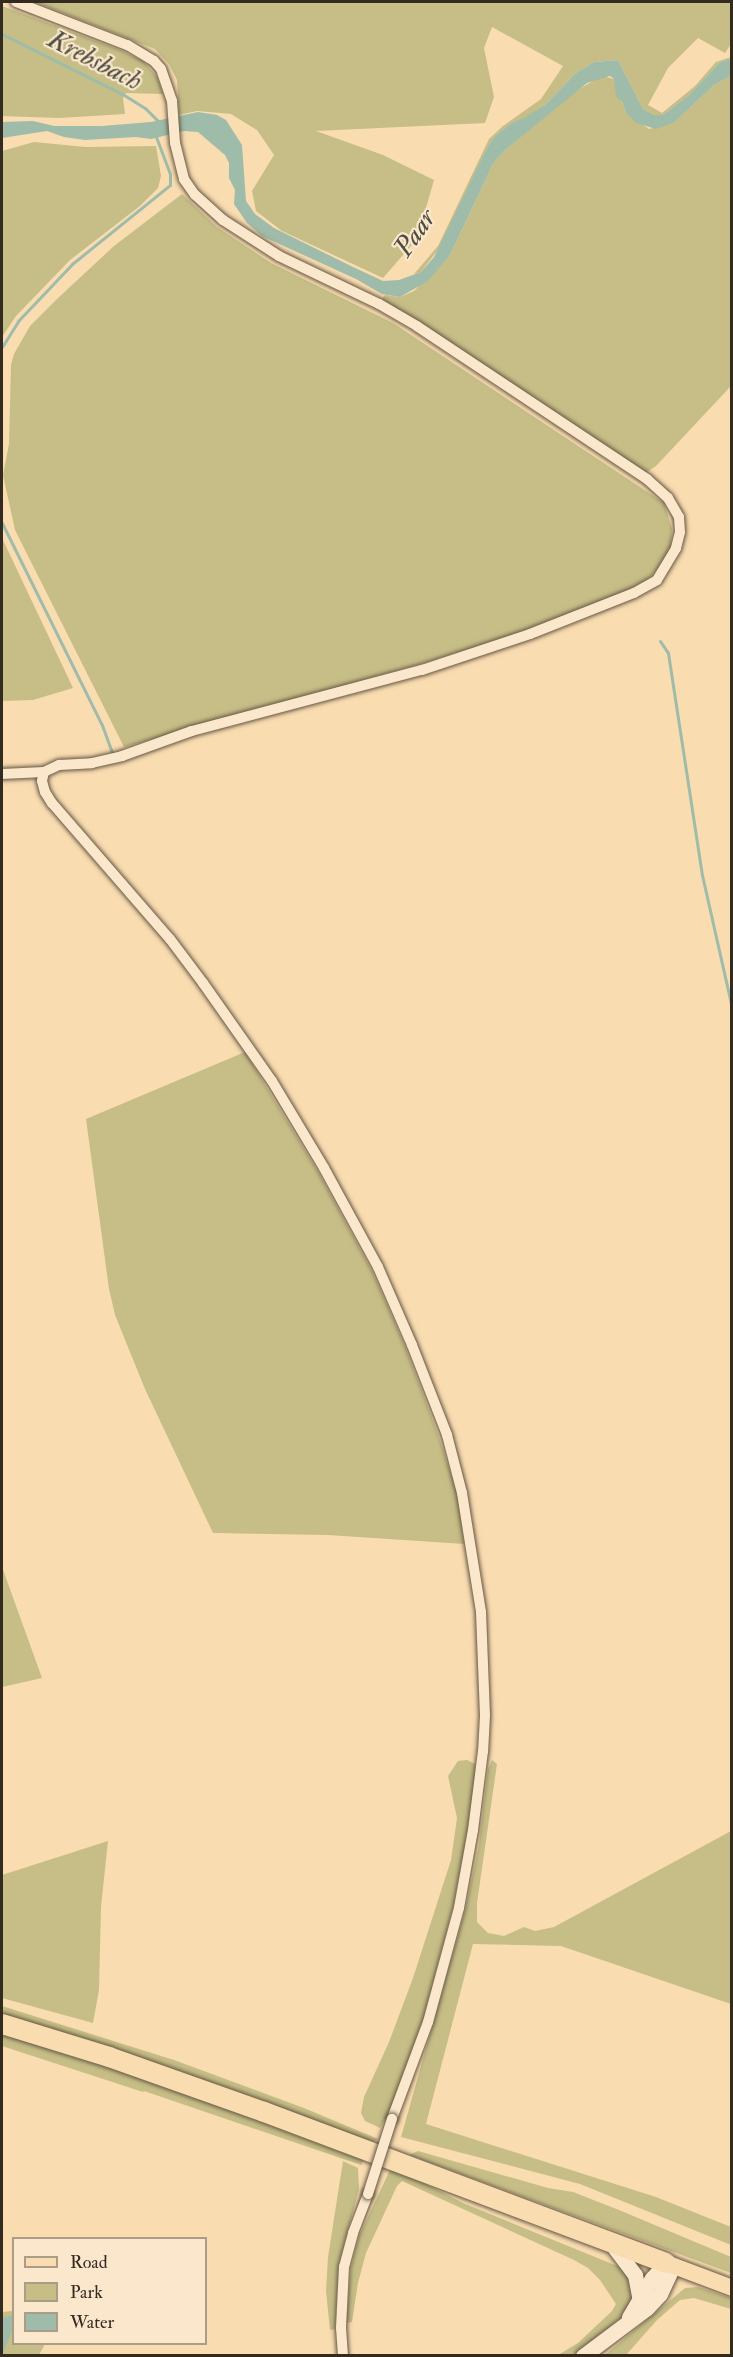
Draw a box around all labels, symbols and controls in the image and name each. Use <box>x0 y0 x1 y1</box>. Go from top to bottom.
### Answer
water label: Krebsbach <box>43 23 147 97</box>
water label: Paar <box>387 203 443 263</box>
legend <box>12 2237 207 2345</box>
text: Road <box>70 2251 108 2274</box>
text: Park <box>70 2281 103 2304</box>
text: Water <box>70 2311 114 2334</box>

